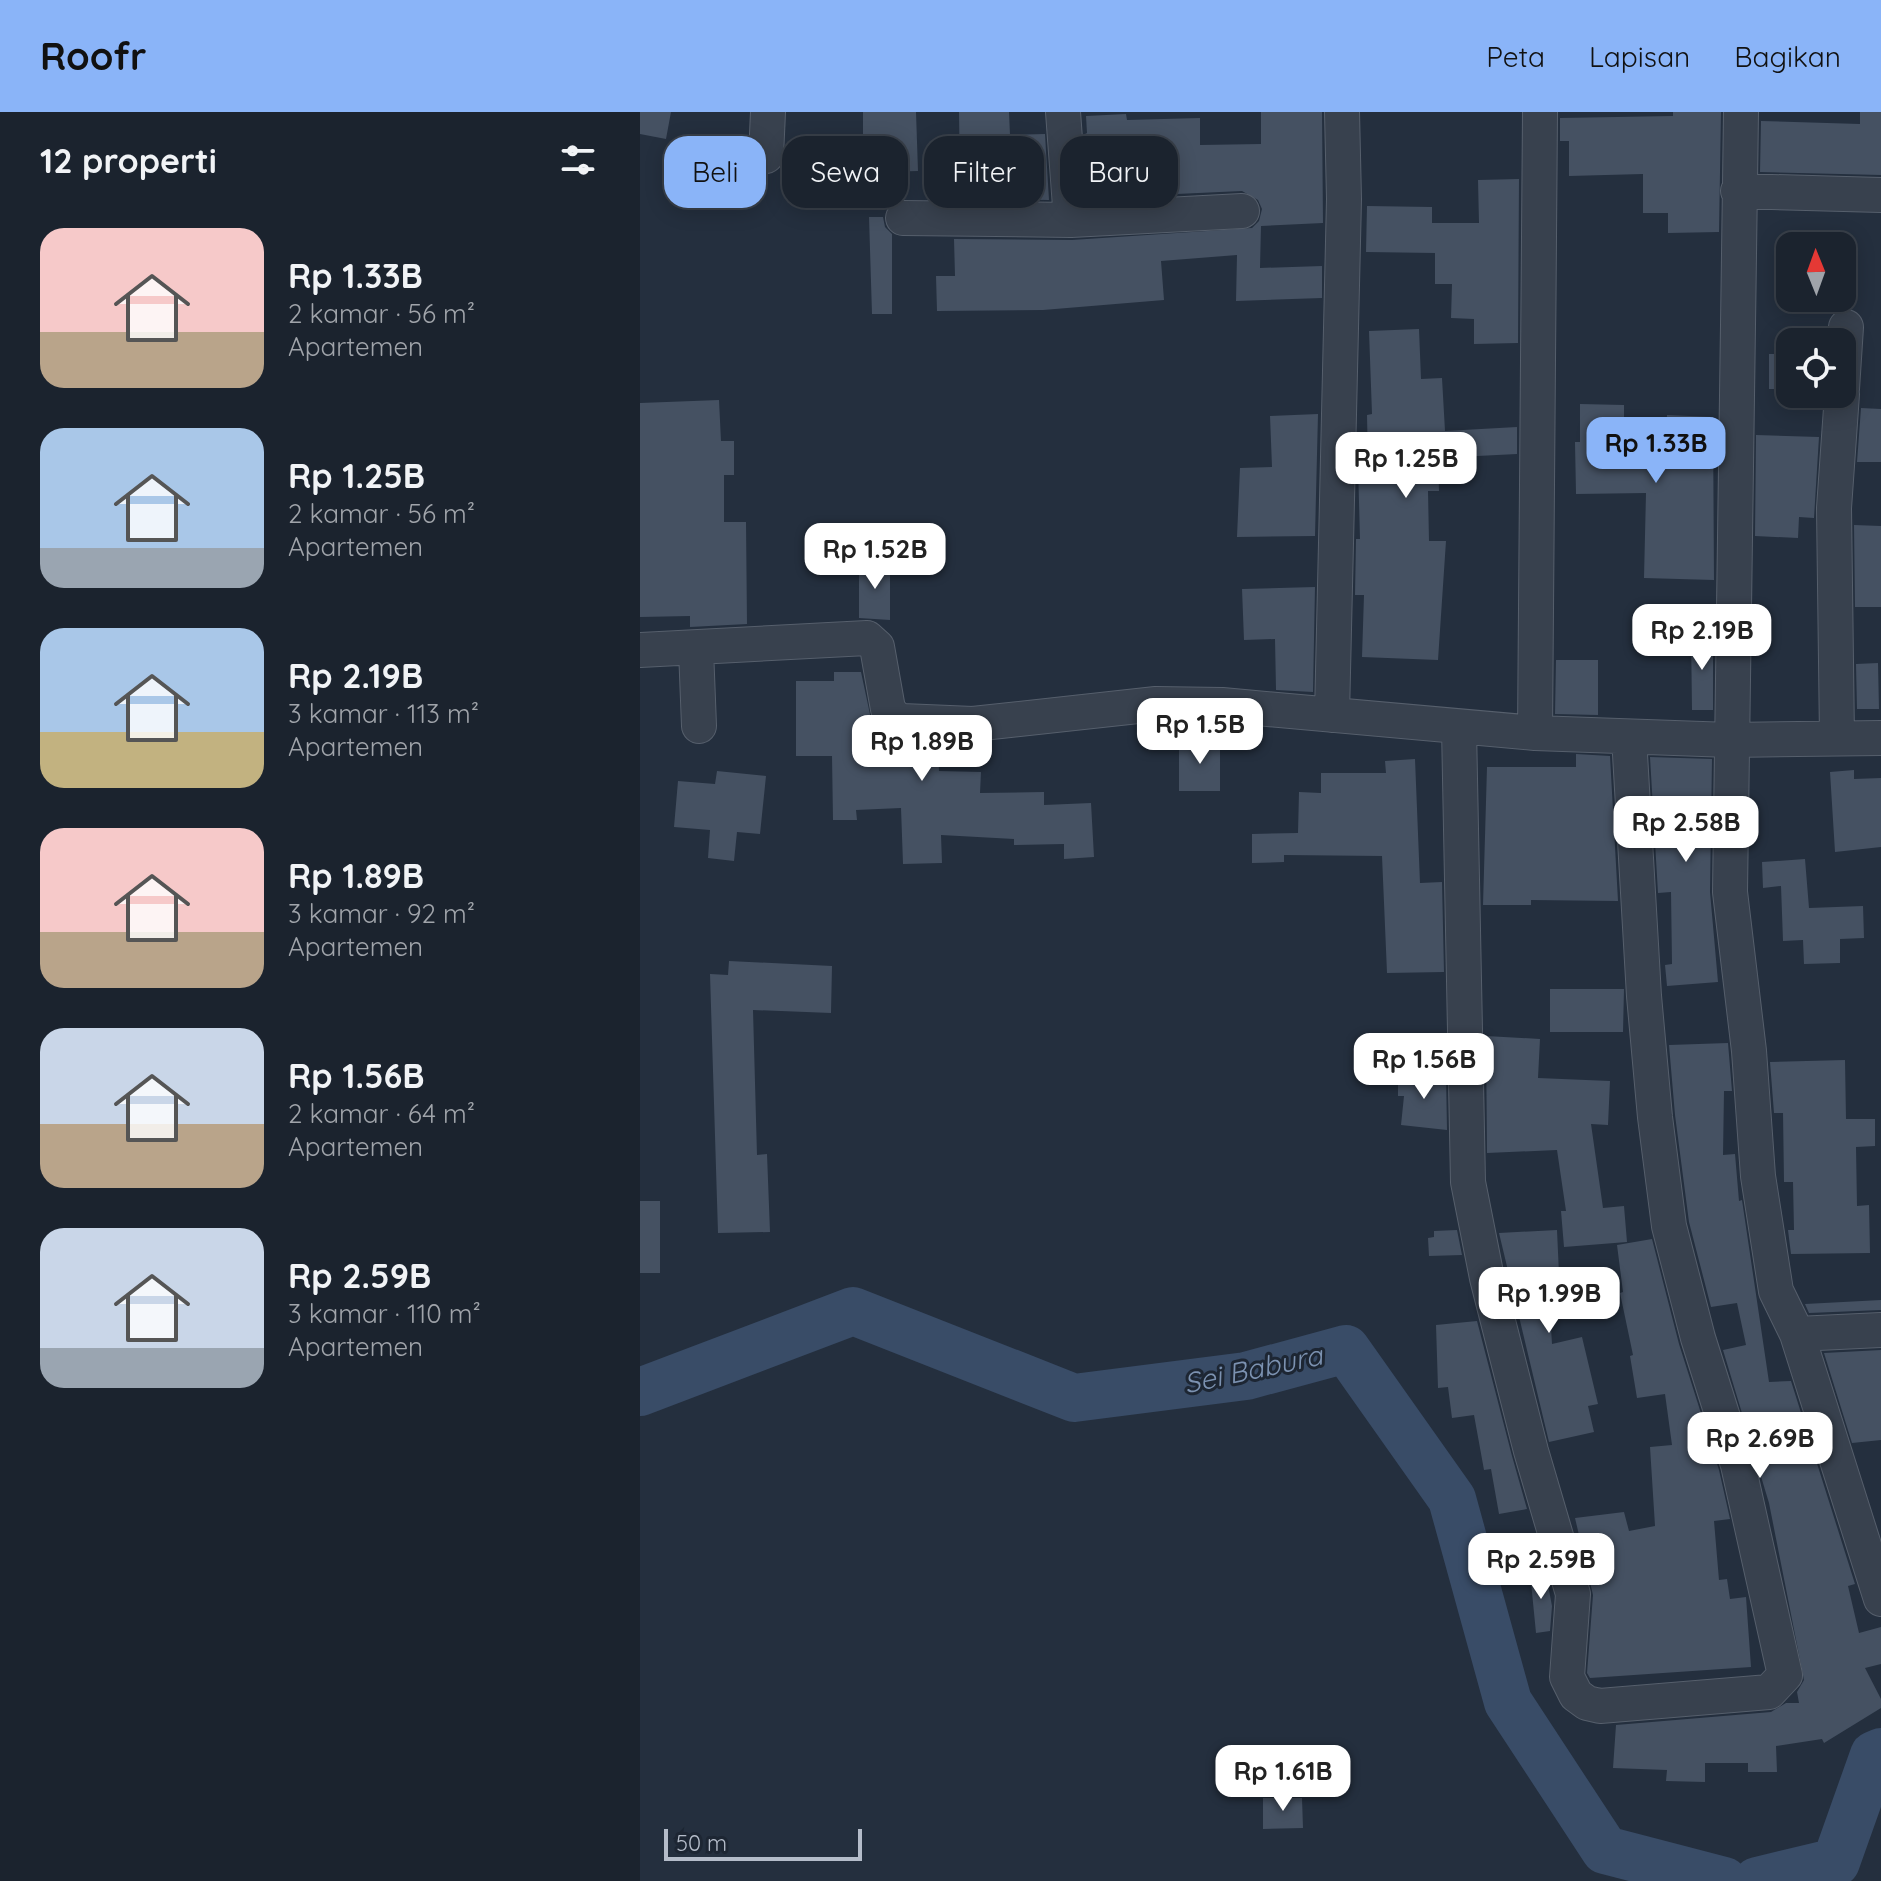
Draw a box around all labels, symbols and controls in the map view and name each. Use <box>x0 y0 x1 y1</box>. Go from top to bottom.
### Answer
text: Roofr <box>40 32 146 80</box>
text: Peta <box>1486 39 1545 74</box>
text: Lapisan <box>1589 39 1690 74</box>
text: Bagikan <box>1734 39 1841 74</box>
chip: Beli <box>664 136 766 208</box>
chip: Sewa <box>782 136 908 208</box>
chip: Filter <box>924 136 1044 208</box>
chip: Baru <box>1060 136 1178 208</box>
icon: filters <box>556 138 600 182</box>
text: 12 properti <box>40 139 217 182</box>
north arrow <box>1776 232 1856 312</box>
map controls <box>1776 232 1856 408</box>
text: Rp 1.33B <box>288 254 423 297</box>
icon: home <box>104 260 200 356</box>
text: 2 kamar · 56 m² <box>288 297 475 330</box>
button: locate <box>1776 328 1856 408</box>
text: Apartemen <box>288 330 423 363</box>
pin: Rp 1.33B <box>1573 417 1739 485</box>
text: Rp 1.33B <box>1604 426 1708 459</box>
pin: Rp 1.25B <box>1323 432 1489 500</box>
text: Rp 1.25B <box>1354 441 1458 474</box>
text: Rp 1.25B <box>288 454 425 497</box>
icon: home <box>104 460 200 556</box>
text: 2 kamar · 56 m² <box>288 497 475 530</box>
pin: Rp 1.52B <box>792 523 958 591</box>
text: Apartemen <box>288 530 423 563</box>
text: Rp 1.52B <box>823 532 927 565</box>
pin: Rp 2.19B <box>1619 604 1785 672</box>
text: Rp 2.19B <box>1650 613 1754 646</box>
text: Rp 2.19B <box>288 654 423 697</box>
icon: home <box>104 660 200 756</box>
text: 3 kamar · 113 m² <box>288 697 479 730</box>
pin: Rp 1.5B <box>1126 698 1274 766</box>
text: Rp 1.5B <box>1155 707 1245 740</box>
pin: Rp 1.89B <box>839 715 1005 783</box>
text: Rp 1.89B <box>870 724 974 757</box>
text: Apartemen <box>288 730 423 763</box>
pin: Rp 2.58B <box>1603 796 1769 864</box>
text: Rp 2.58B <box>1632 805 1741 838</box>
text: Rp 1.89B <box>288 854 424 897</box>
icon: home <box>104 860 200 956</box>
text: 3 kamar · 92 m² <box>288 897 475 930</box>
text: Apartemen <box>288 930 423 963</box>
pin: Rp 1.56B <box>1341 1033 1507 1101</box>
text: Rp 1.56B <box>1372 1042 1476 1075</box>
text: Rp 1.56B <box>288 1054 425 1097</box>
icon: home <box>104 1060 200 1156</box>
text: 2 kamar · 64 m² <box>288 1097 475 1130</box>
text: Apartemen <box>288 1130 423 1163</box>
text: Rp 2.59B <box>288 1254 431 1297</box>
icon: home <box>104 1260 200 1356</box>
pin: Rp 1.99B <box>1466 1267 1632 1335</box>
text: Rp 1.99B <box>1497 1276 1601 1309</box>
text: 3 kamar · 110 m² <box>288 1297 481 1330</box>
text: Apartemen <box>288 1330 423 1363</box>
water label: Sei Babura <box>1180 1336 1327 1400</box>
pin: Rp 2.69B <box>1677 1412 1843 1480</box>
text: Rp 2.69B <box>1706 1421 1814 1454</box>
pin: Rp 2.59B <box>1458 1533 1624 1601</box>
text: Rp 2.59B <box>1486 1542 1596 1575</box>
pin: Rp 1.61B <box>1200 1745 1366 1813</box>
text: Rp 1.61B <box>1233 1754 1333 1787</box>
scale bar <box>664 1825 862 1861</box>
text: 50 m <box>676 1829 727 1857</box>

